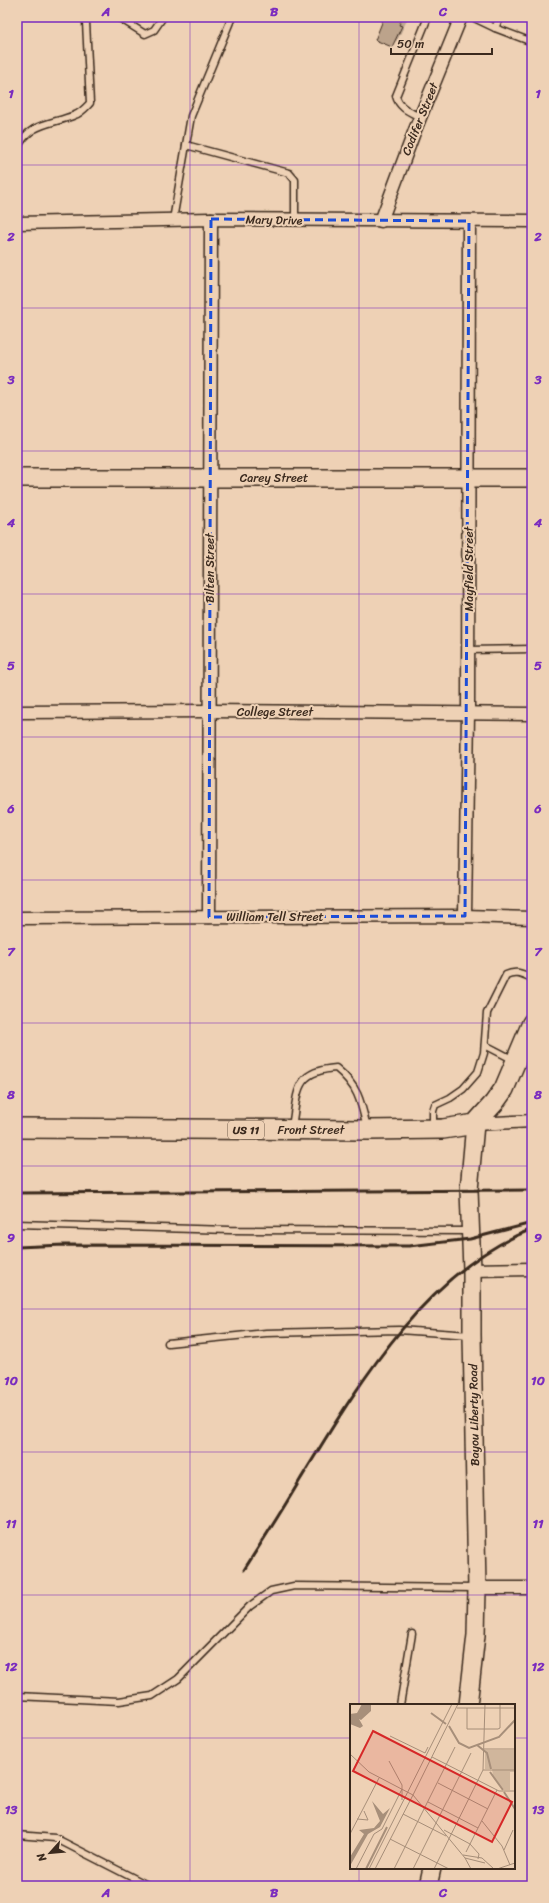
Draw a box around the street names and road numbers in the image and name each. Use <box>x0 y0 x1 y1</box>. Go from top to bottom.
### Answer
street label: Codifer Street <box>395 78 445 159</box>
street label: Mary Drive <box>245 209 303 231</box>
street label: Carey Street <box>240 467 308 489</box>
street label: Mayfield Street <box>458 525 480 611</box>
street label: Bilten Street <box>199 532 221 603</box>
street label: College Street <box>237 701 314 723</box>
street label: William Tell Street <box>226 906 324 928</box>
street label: Front Street <box>278 1119 346 1141</box>
road number: US 11 <box>228 1121 264 1139</box>
street label: Bayou Liberty Road <box>462 1363 486 1466</box>

